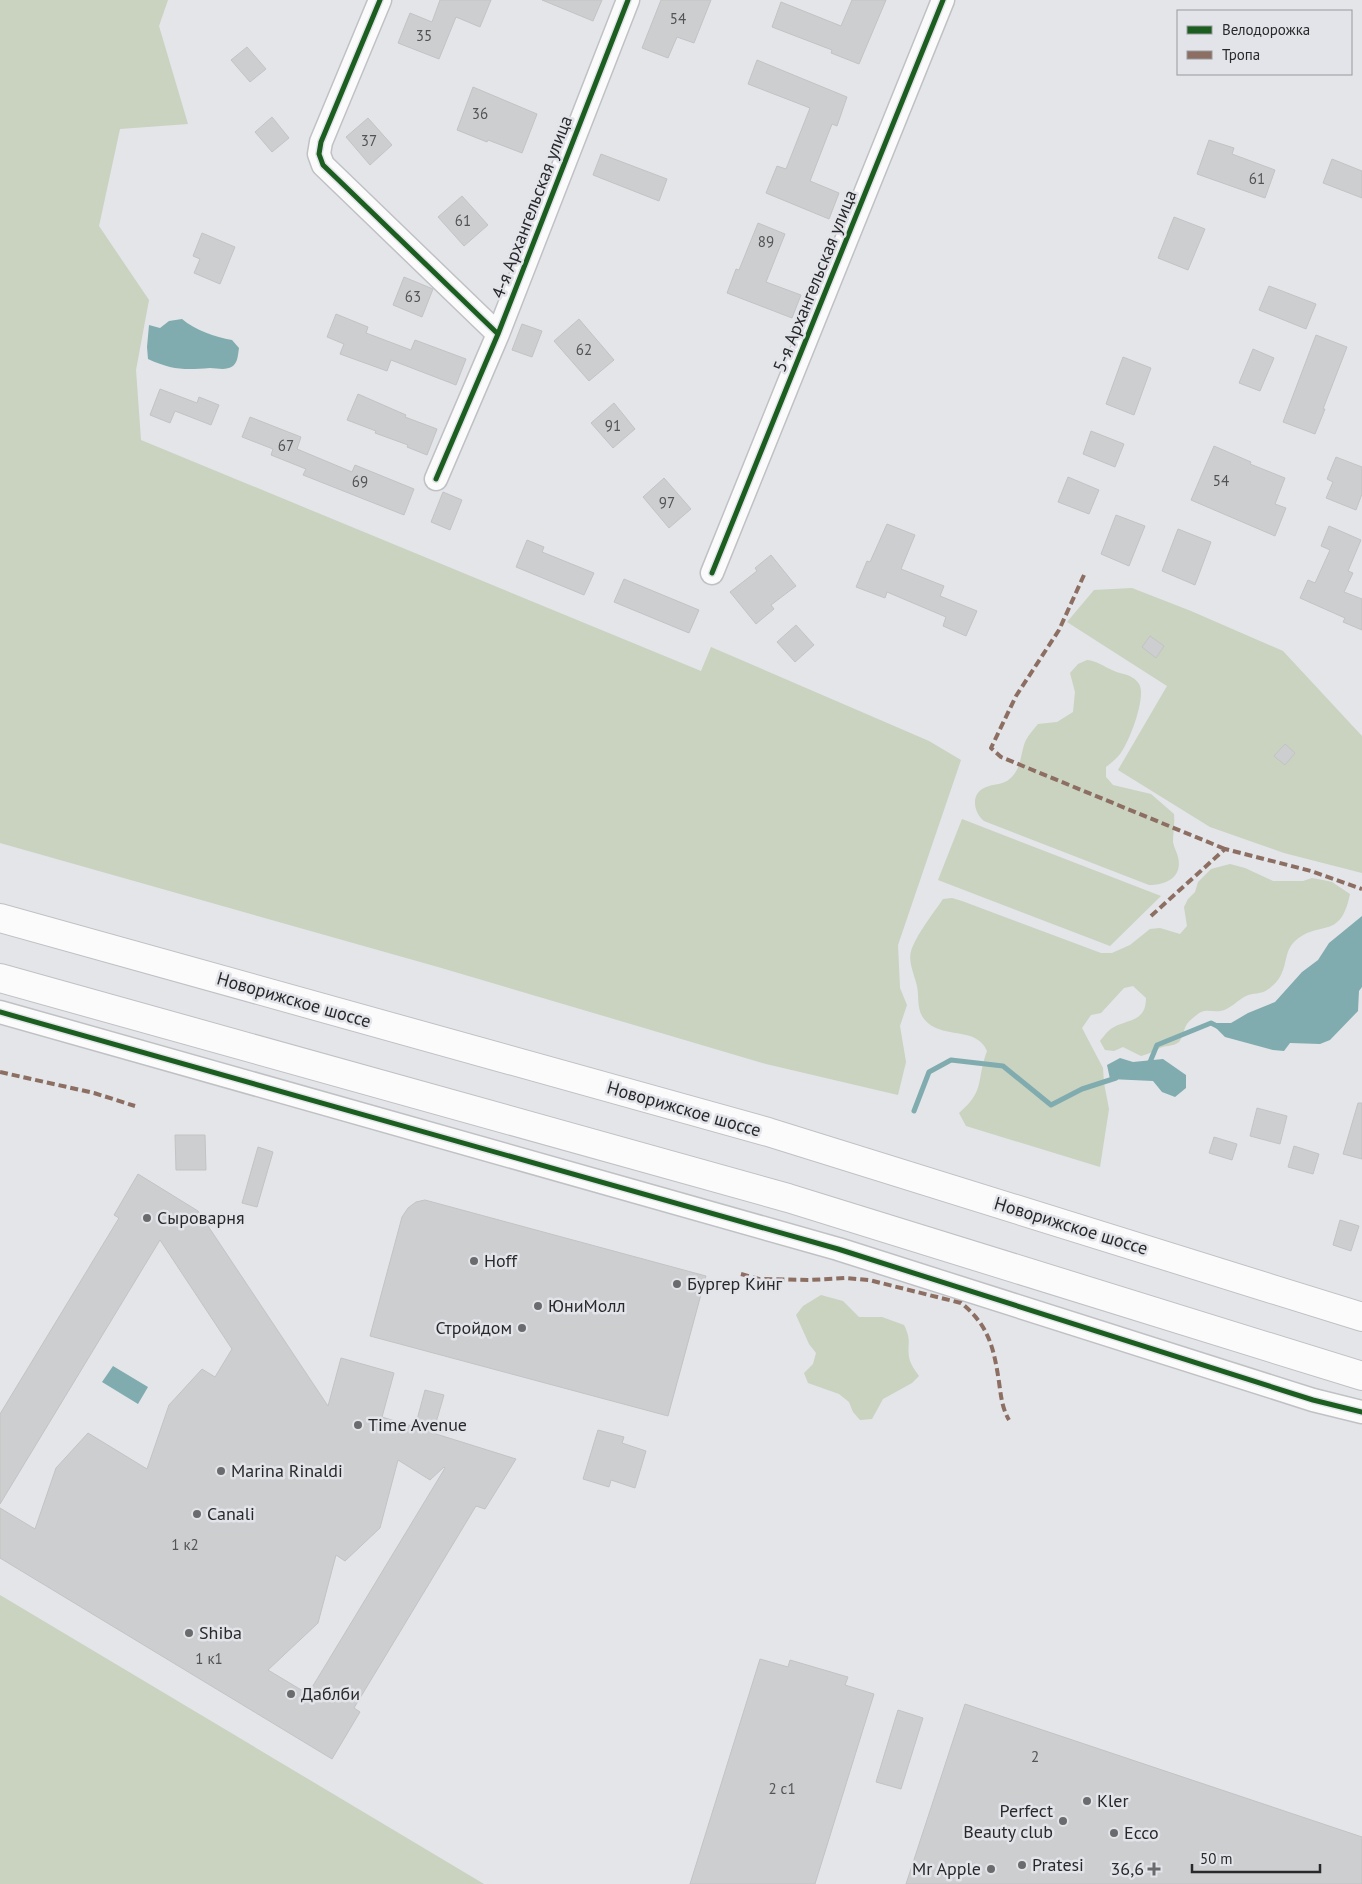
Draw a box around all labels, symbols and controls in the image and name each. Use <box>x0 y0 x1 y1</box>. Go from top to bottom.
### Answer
house number: 54 <box>670 9 686 28</box>
legend <box>1177 10 1352 75</box>
text: Велодорожка <box>1222 20 1310 39</box>
house number: 35 <box>416 26 432 45</box>
text: Тропа <box>1222 45 1260 64</box>
house number: 36 <box>472 104 488 123</box>
street label: 4-я Архангельская улица <box>486 112 577 301</box>
house number: 37 <box>361 131 377 150</box>
house number: 61 <box>1249 169 1265 188</box>
street label: 5-я Архангельская улица <box>768 187 862 375</box>
house number: 61 <box>455 211 471 230</box>
house number: 89 <box>758 232 774 251</box>
house number: 63 <box>405 287 421 306</box>
house number: 62 <box>576 340 592 359</box>
house number: 91 <box>605 416 621 435</box>
house number: 67 <box>278 436 294 455</box>
house number: 54 <box>1213 471 1229 490</box>
house number: 69 <box>352 472 368 491</box>
house number: 97 <box>659 493 675 512</box>
street label: Новорижское шоссе <box>214 967 374 1033</box>
street label: Новорижское шоссе <box>604 1076 764 1142</box>
street label: Новорижское шоссе <box>992 1191 1151 1260</box>
place label: Сыроварня <box>157 1206 244 1229</box>
marker: Сыроварня <box>141 1212 153 1224</box>
place label: Hoff <box>484 1249 518 1272</box>
marker: Hoff <box>468 1255 480 1267</box>
place label: Бургер Кинг <box>687 1272 783 1295</box>
marker: Бургер Кинг <box>671 1278 683 1290</box>
place label: ЮниМолл <box>548 1294 626 1317</box>
marker: ЮниМолл <box>532 1300 544 1312</box>
place label: Стройдом <box>435 1316 512 1339</box>
marker: Стройдом <box>516 1322 528 1334</box>
place label: Time Avenue <box>368 1413 467 1436</box>
marker: Time Avenue <box>352 1419 364 1431</box>
place label: Marina Rinaldi <box>231 1459 343 1482</box>
marker: Marina Rinaldi <box>215 1465 227 1477</box>
place label: Canali <box>207 1502 255 1525</box>
marker: Canali <box>191 1508 203 1520</box>
house number: 1 к2 <box>171 1535 199 1554</box>
place label: Shiba <box>199 1621 242 1644</box>
marker: Shiba <box>183 1627 195 1639</box>
house number: 1 к1 <box>195 1649 223 1668</box>
place label: Даблби <box>301 1682 360 1705</box>
marker: Даблби <box>285 1688 297 1700</box>
house number: 2 <box>1031 1747 1039 1766</box>
house number: 2 с1 <box>768 1779 796 1798</box>
place label: Kler <box>1097 1789 1129 1812</box>
marker: Kler <box>1081 1795 1093 1807</box>
place label: Perfect Beauty club <box>963 1799 1053 1843</box>
marker: Perfect Beauty club <box>1057 1815 1069 1827</box>
place label: Ecco <box>1124 1821 1159 1844</box>
marker: Ecco <box>1108 1827 1120 1839</box>
scale bar <box>1192 1842 1320 1874</box>
text: 50 m <box>1200 1849 1233 1868</box>
place label: Pratesi <box>1032 1853 1084 1876</box>
place label: Mr Apple <box>912 1857 981 1880</box>
place label: 36,6 <box>1111 1857 1144 1880</box>
marker: Pratesi <box>1016 1859 1028 1871</box>
marker: Mr Apple <box>985 1863 997 1875</box>
marker: 36,6 <box>1148 1863 1160 1875</box>

